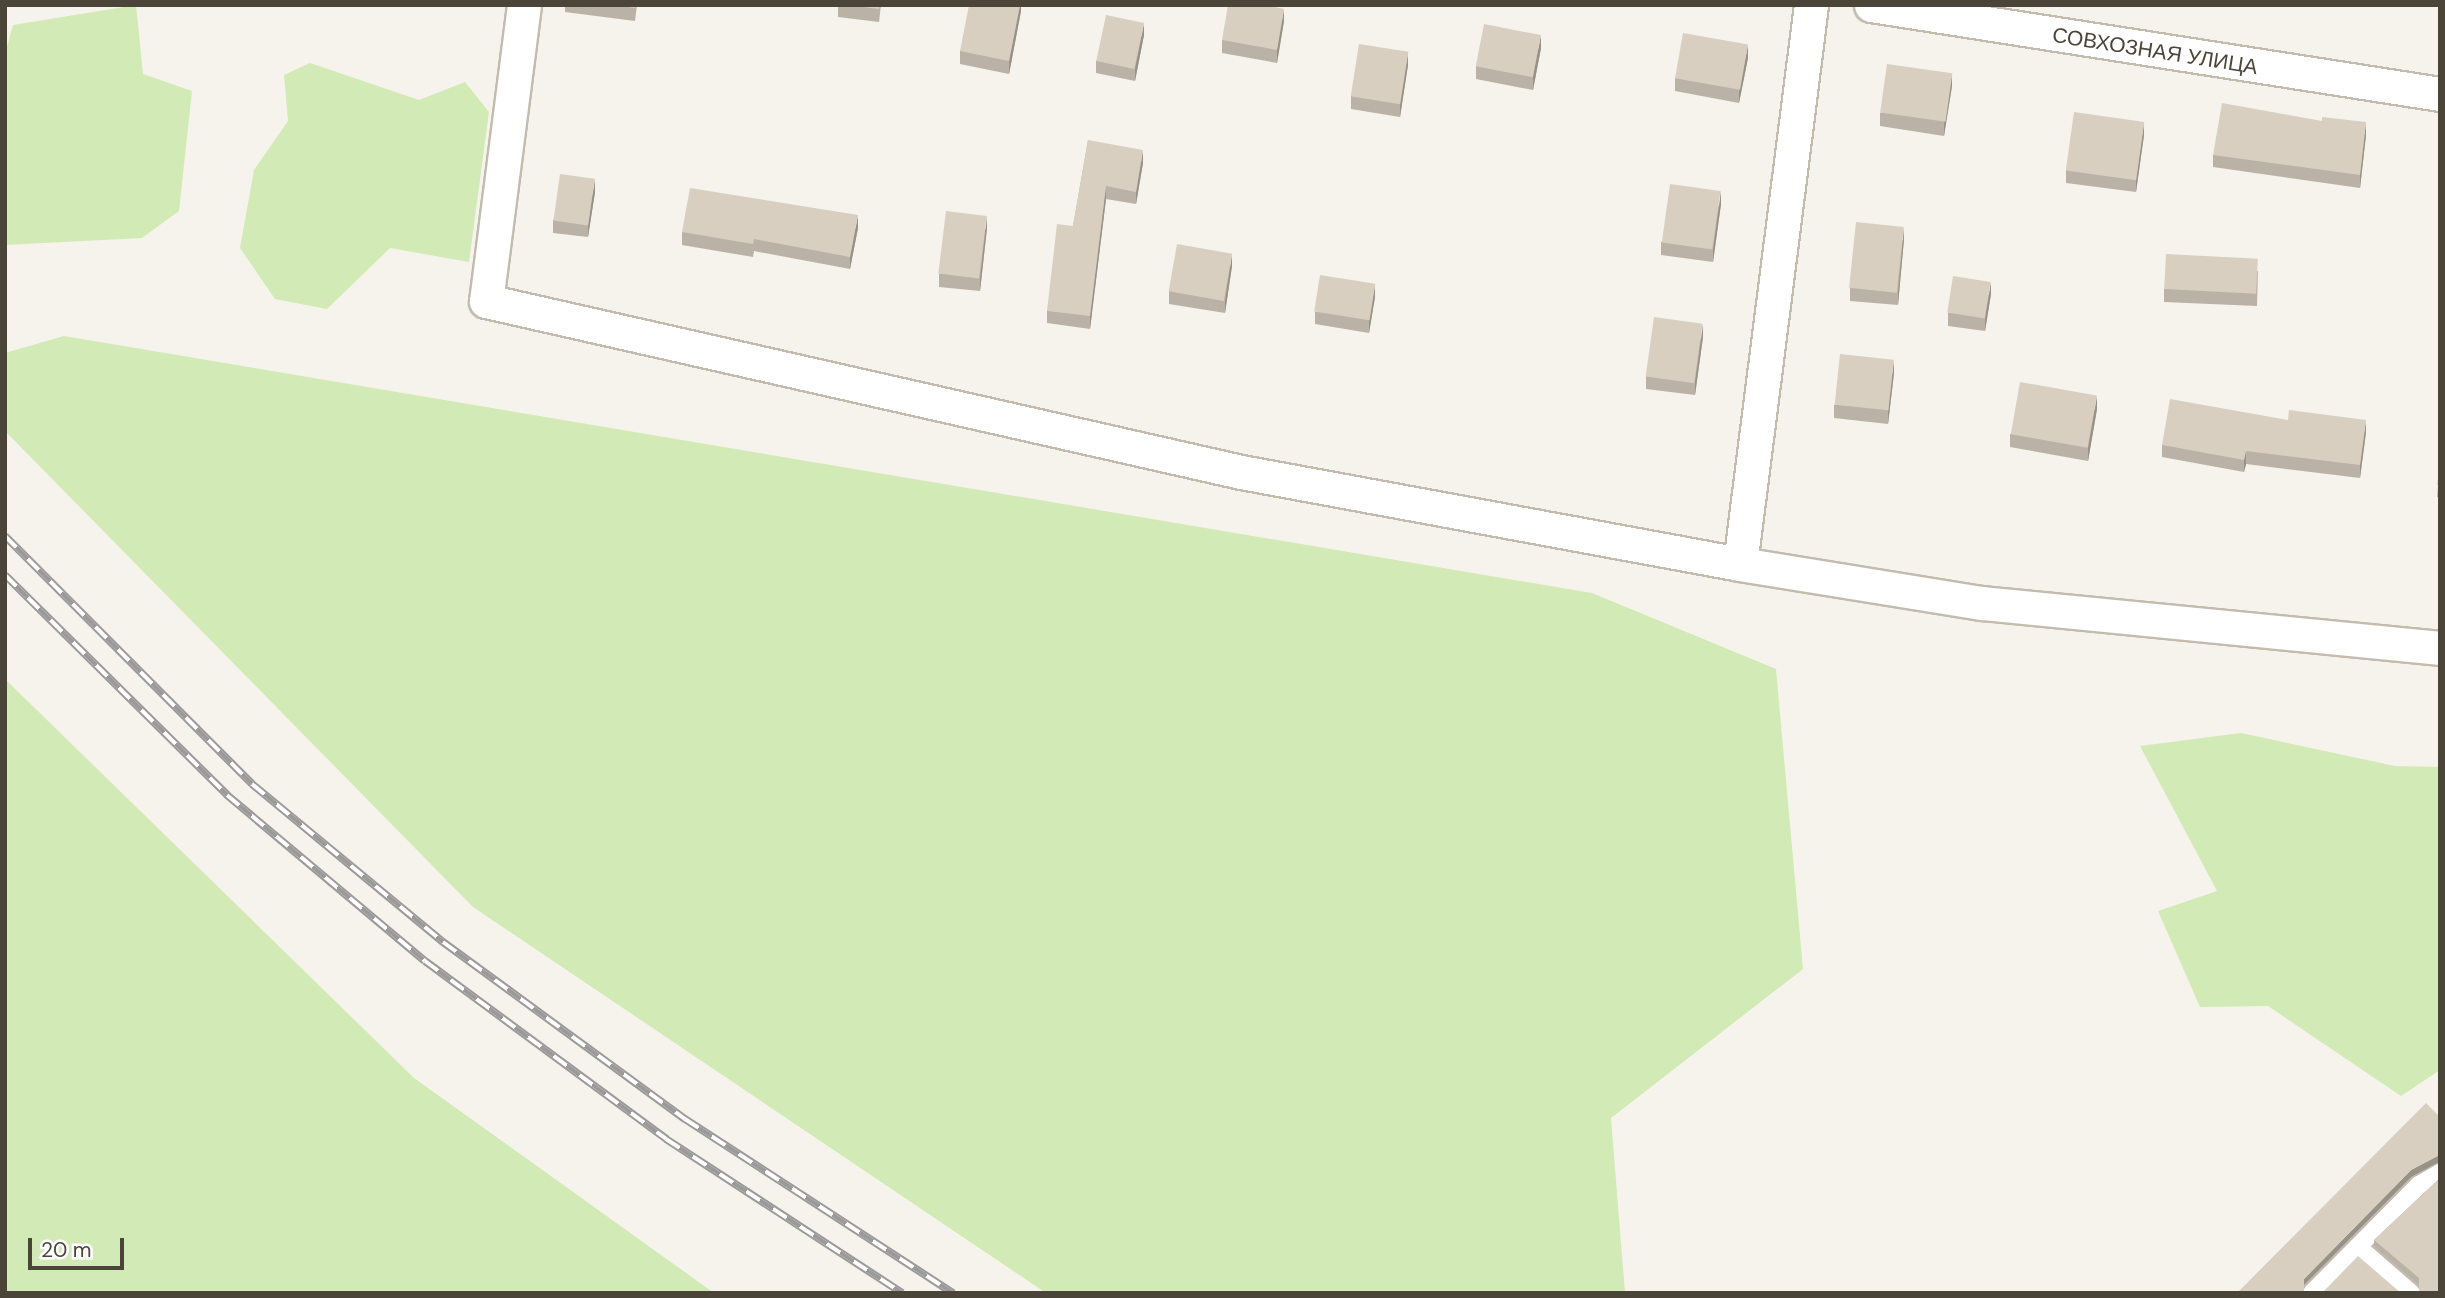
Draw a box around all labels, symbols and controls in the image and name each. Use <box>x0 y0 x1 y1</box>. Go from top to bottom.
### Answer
street label: СОВХОЗНАЯ УЛИЦА <box>2051 22 2259 80</box>
scale bar <box>32 1224 128 1268</box>
text: 20 m <box>41 1236 92 1264</box>

